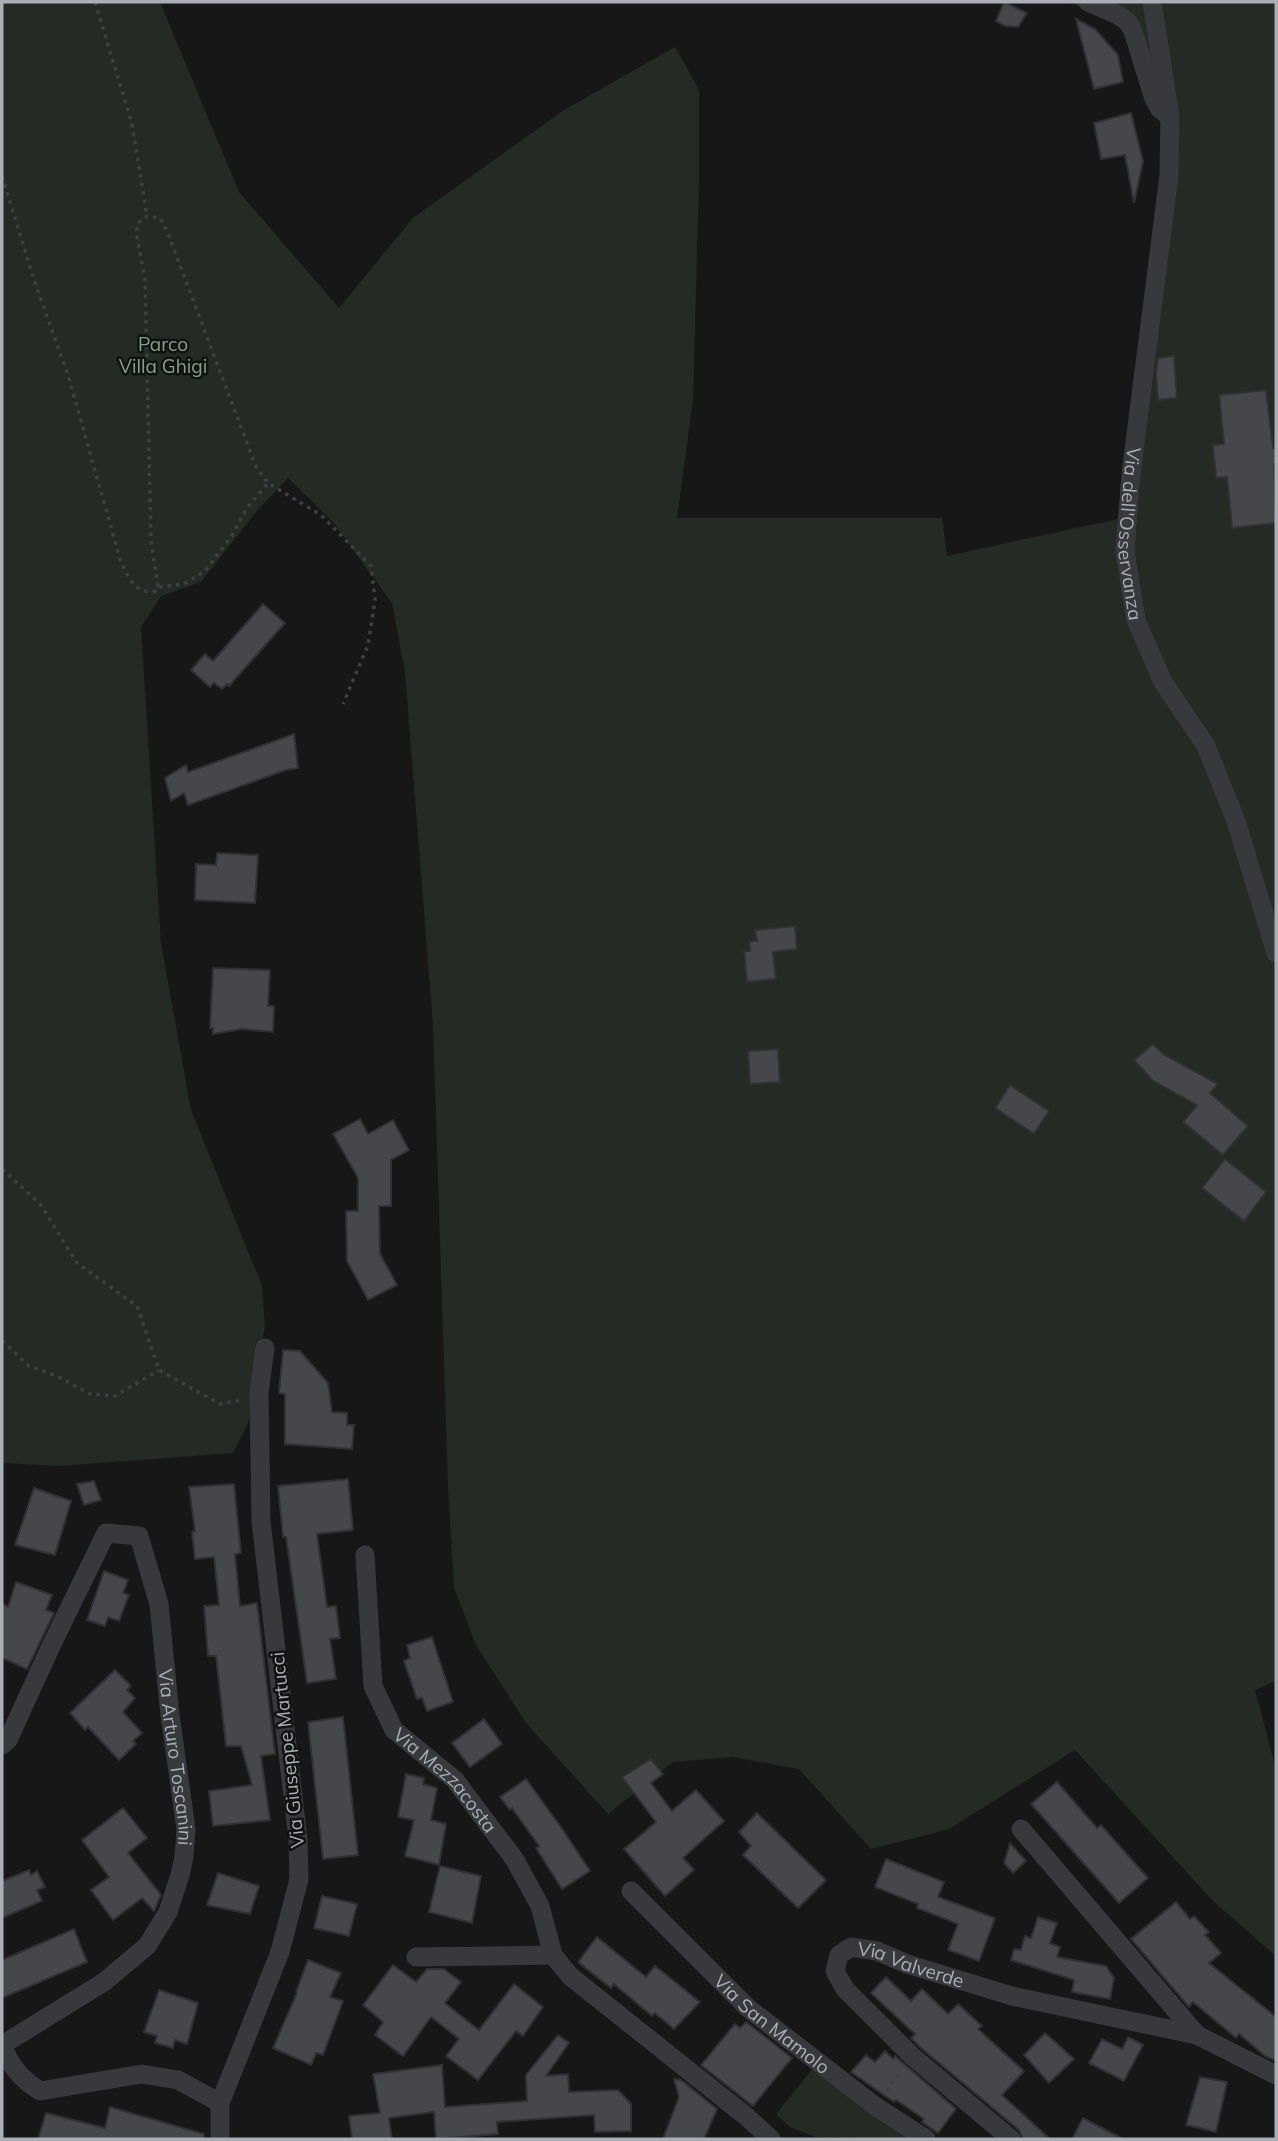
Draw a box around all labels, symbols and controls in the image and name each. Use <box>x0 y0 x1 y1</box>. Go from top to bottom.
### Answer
park label: Parco Villa Ghigi <box>119 332 207 378</box>
street label: Via dell'Osservanza <box>1113 446 1148 622</box>
street label: Via Giuseppe Martucci <box>265 1651 309 1849</box>
street label: Via Arturo Toscanini <box>153 1668 198 1846</box>
street label: Via Mezzacosta <box>388 1722 502 1837</box>
street label: Via Valverde <box>856 1936 967 1993</box>
street label: Via San Mamolo <box>709 1969 835 2079</box>

